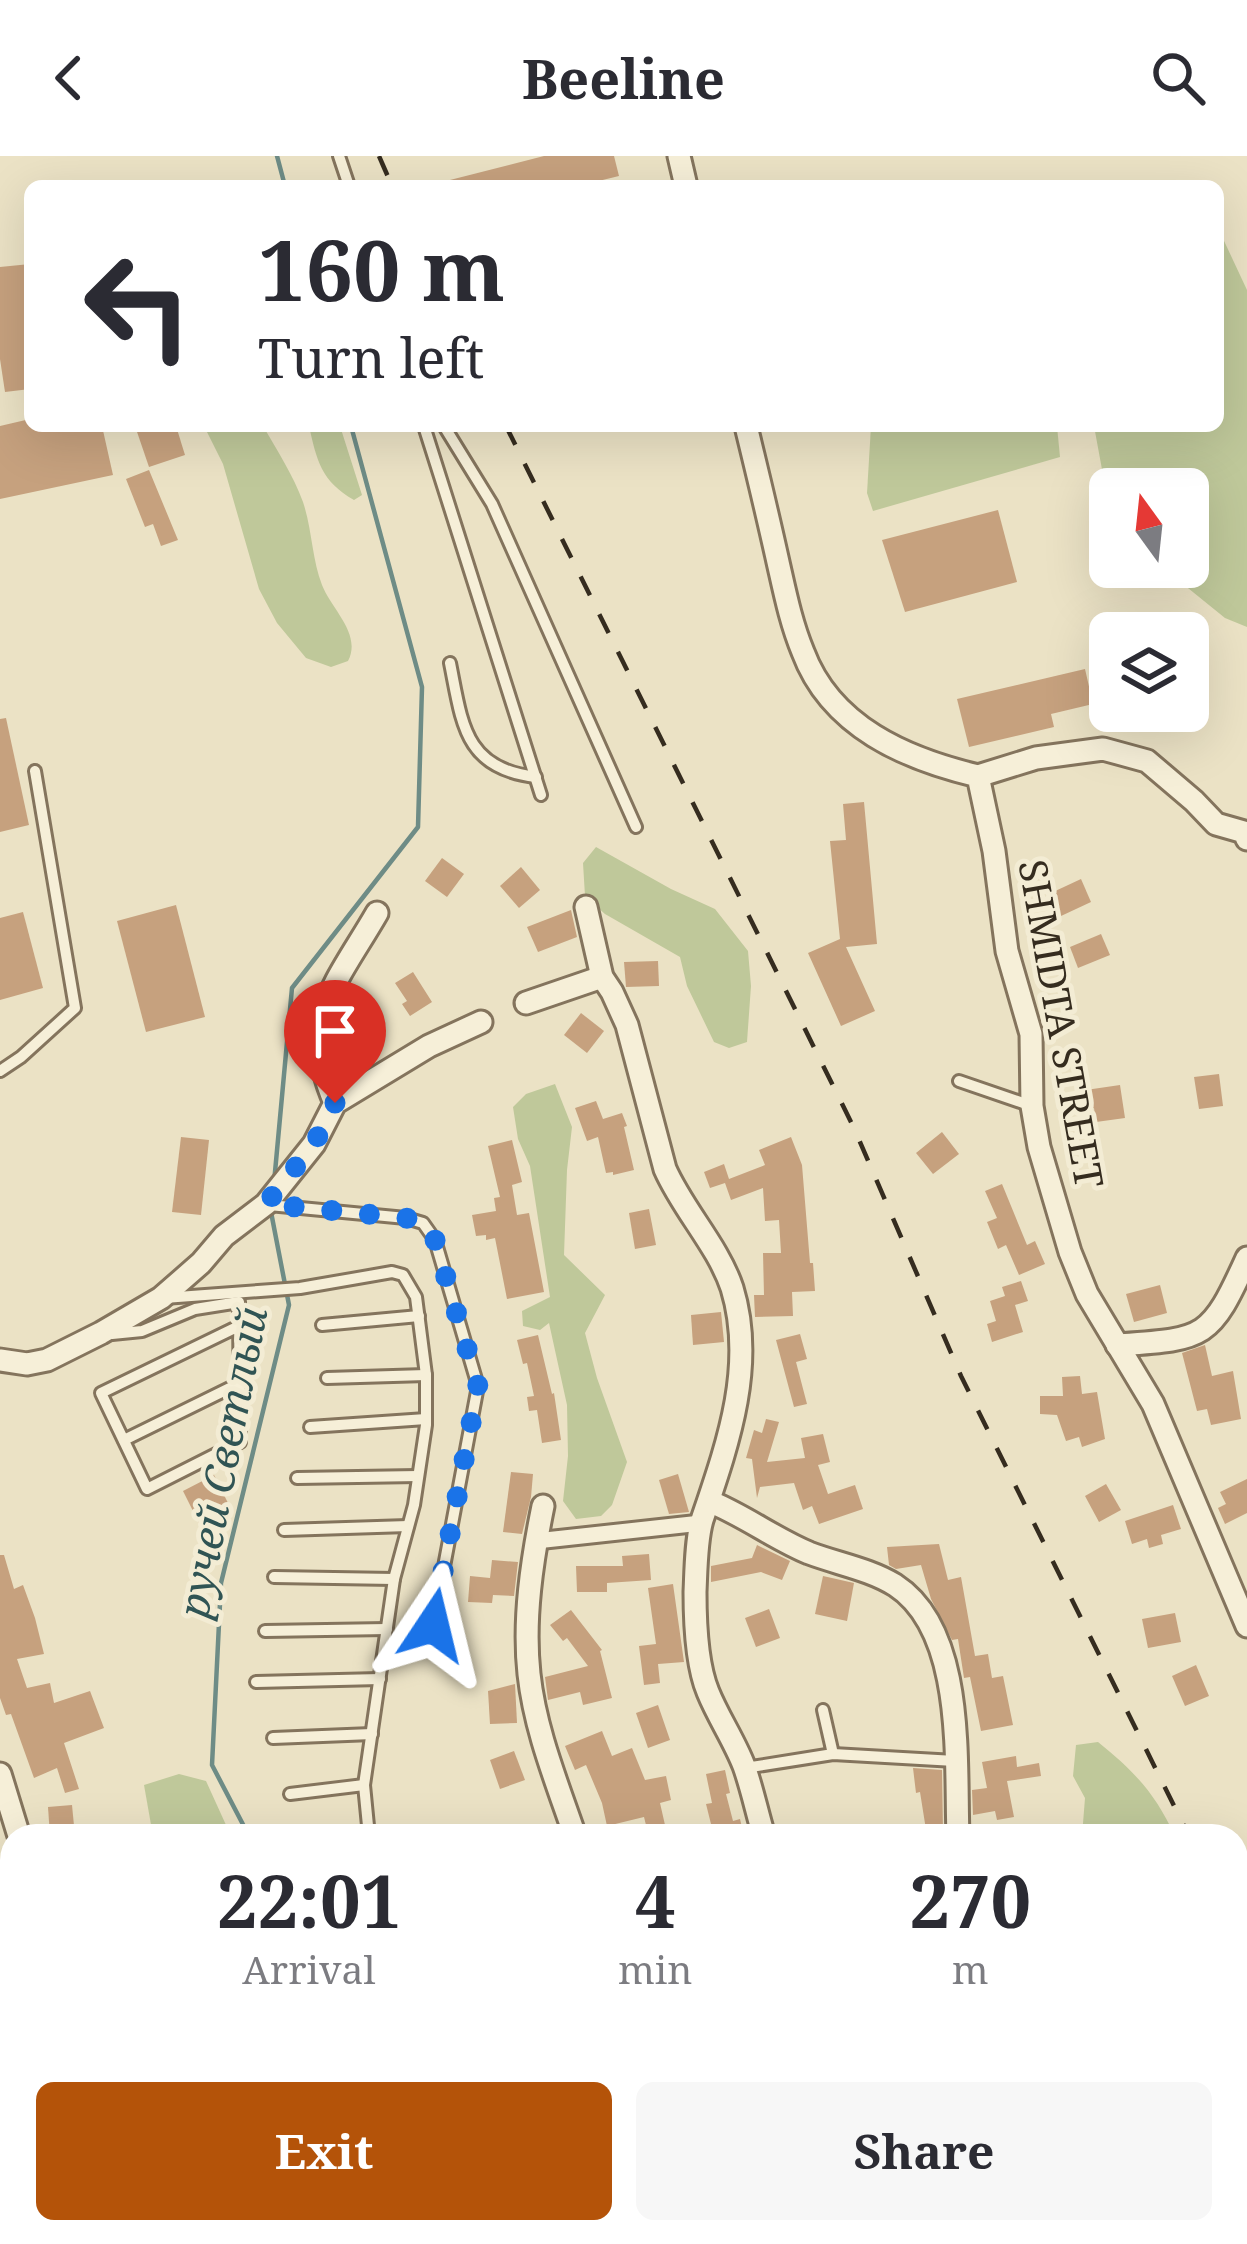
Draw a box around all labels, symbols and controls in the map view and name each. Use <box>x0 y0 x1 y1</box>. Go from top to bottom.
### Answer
text: Beeline <box>522 41 725 115</box>
icon: back <box>36 45 102 111</box>
icon: search <box>1145 45 1211 111</box>
text: 160 m <box>258 211 505 326</box>
icon: left <box>60 228 216 384</box>
text: Turn left <box>258 320 484 394</box>
north arrow <box>1089 468 1209 588</box>
map controls <box>1089 468 1209 732</box>
button: layers <box>1089 612 1209 732</box>
street label: SHMIDTA STREET <box>1008 856 1117 1192</box>
pin <box>284 980 386 1103</box>
icon: arrive <box>302 998 368 1064</box>
water label: ручей Светлый <box>163 1301 280 1623</box>
position arrow <box>370 1562 496 1688</box>
text: 22:01 <box>217 1851 401 1949</box>
text: 4 <box>635 1851 676 1949</box>
text: 270 <box>909 1851 1031 1949</box>
text: Arrival <box>242 1942 376 1995</box>
text: min <box>618 1942 693 1995</box>
text: m <box>952 1942 989 1995</box>
button: Exit <box>36 2082 612 2220</box>
button: Share <box>636 2082 1212 2220</box>

